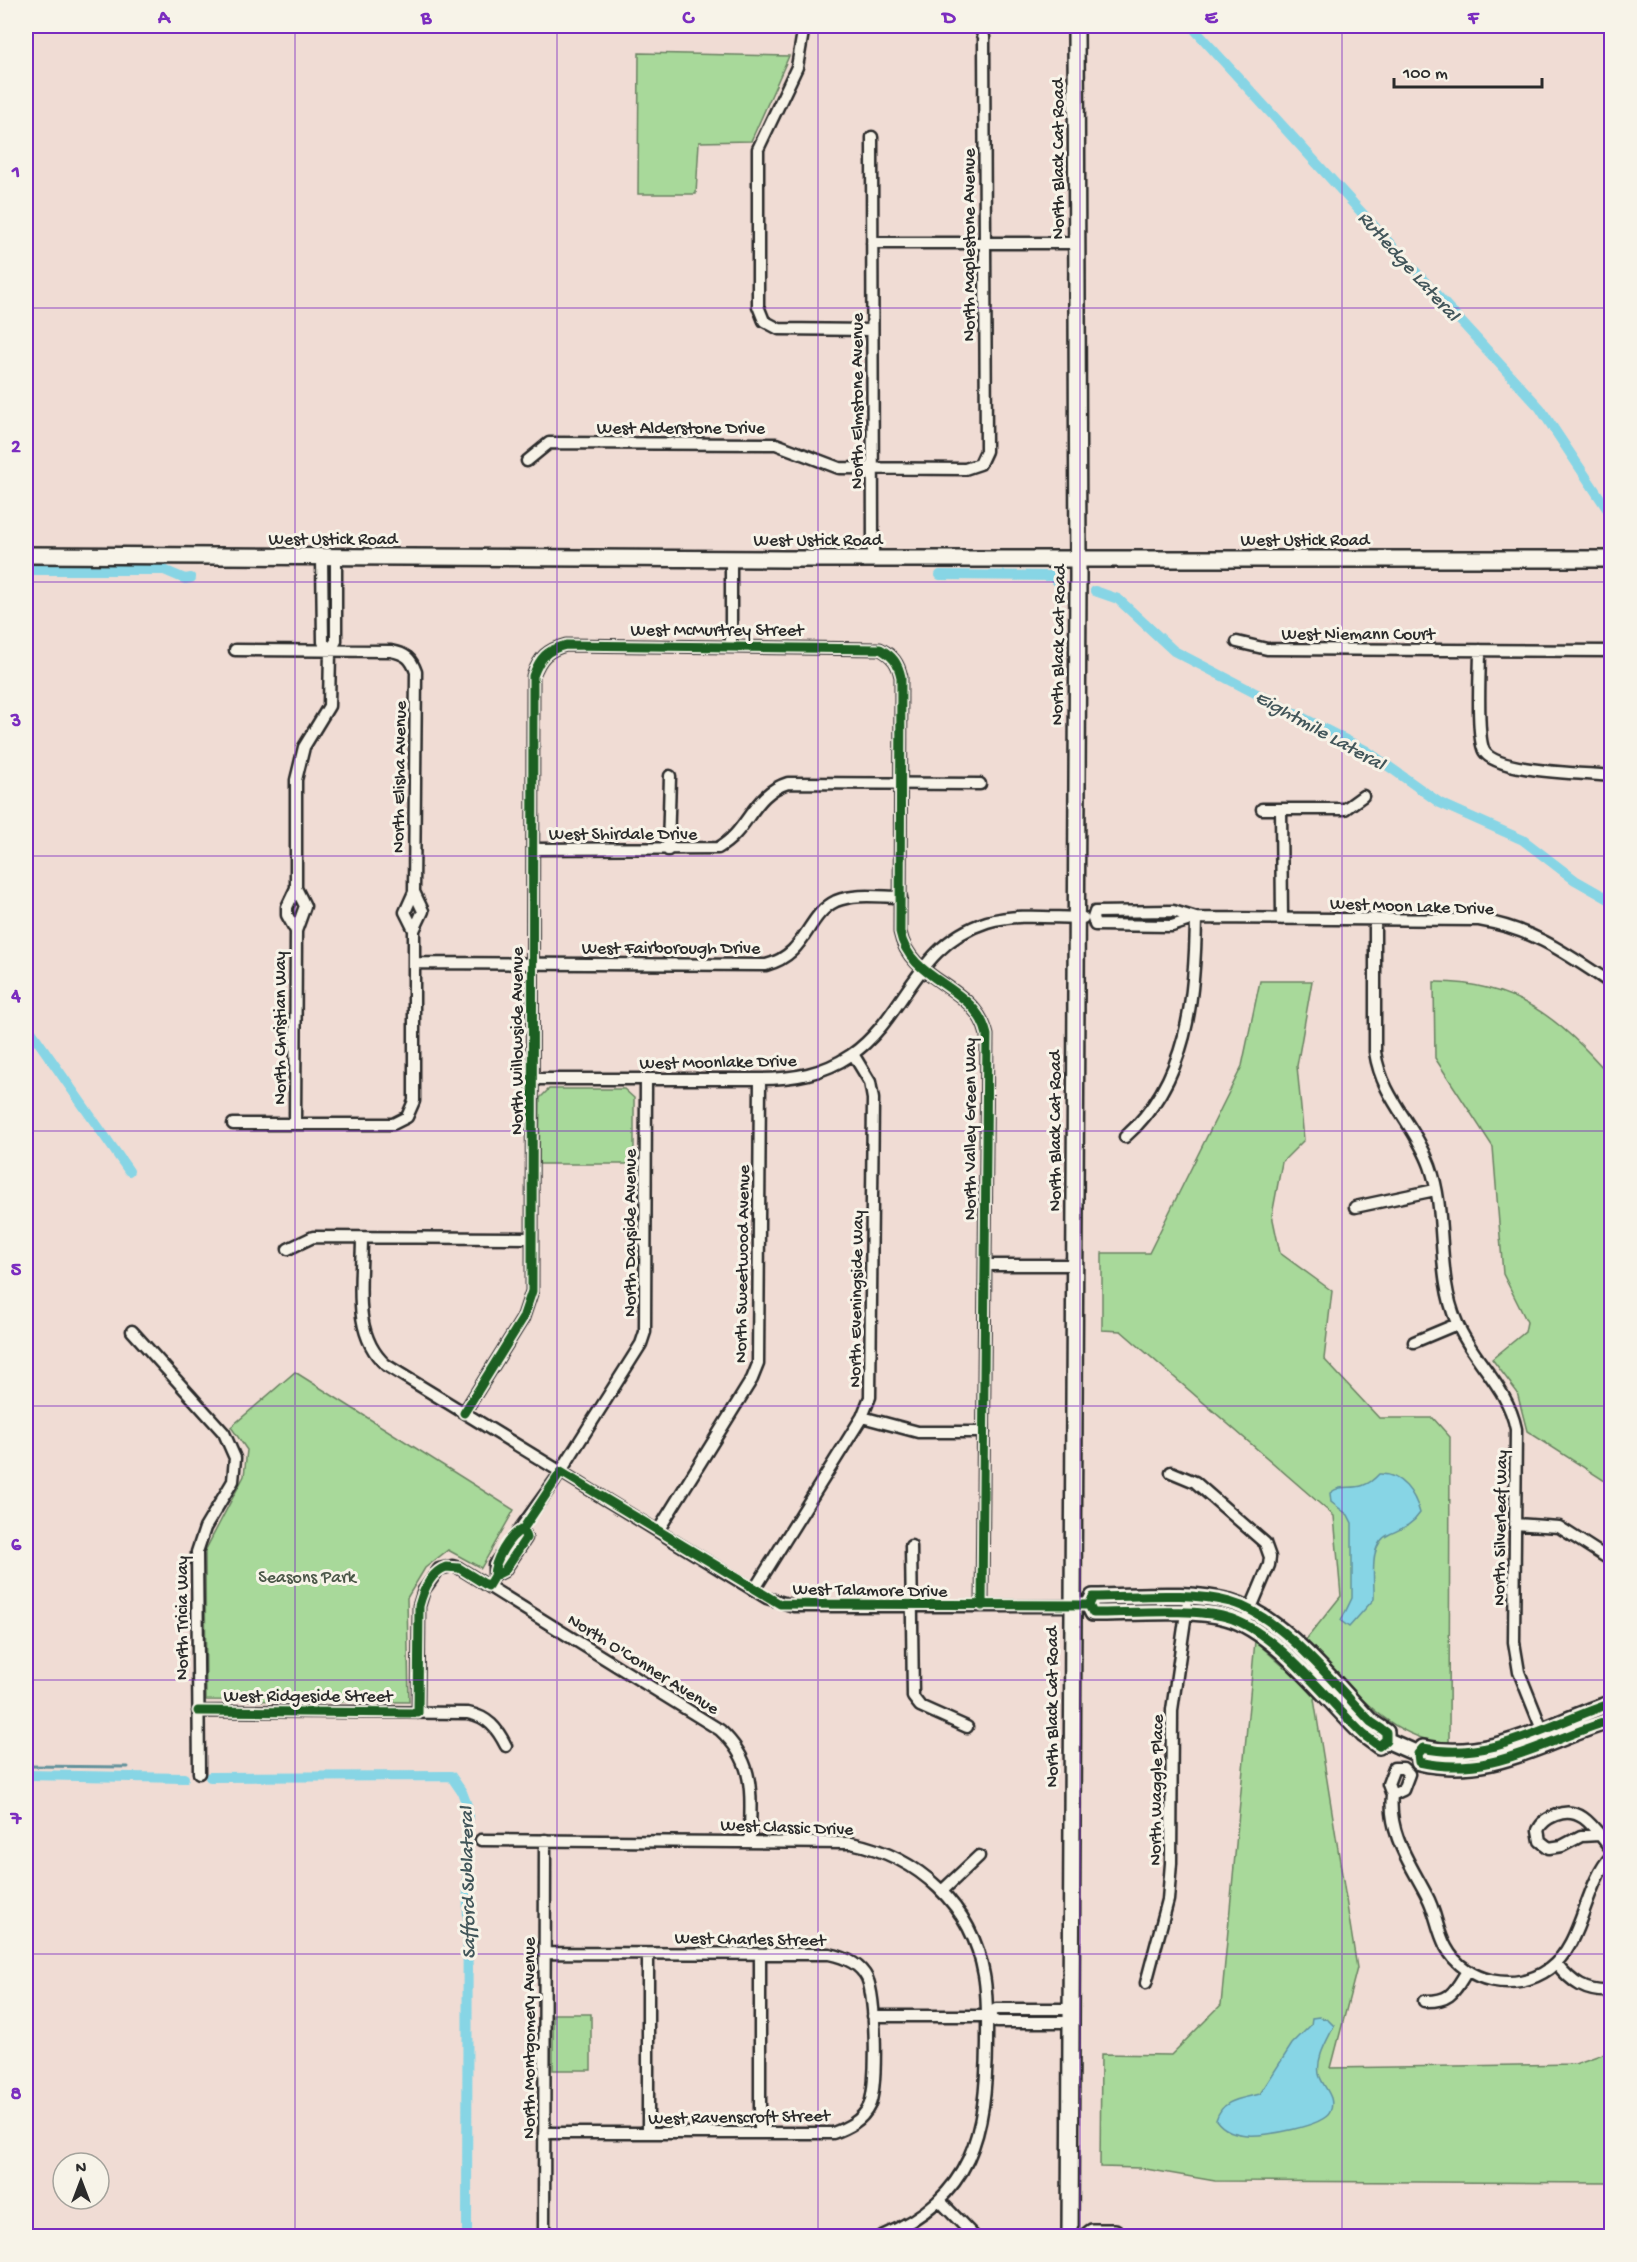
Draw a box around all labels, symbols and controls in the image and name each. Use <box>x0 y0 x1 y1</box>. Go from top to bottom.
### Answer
text: A <box>157 8 172 31</box>
text: B <box>420 8 432 31</box>
text: C <box>682 8 696 31</box>
text: D <box>940 8 956 31</box>
text: E <box>1205 8 1219 31</box>
text: F <box>1467 8 1480 31</box>
scale bar <box>1394 51 1542 89</box>
text: 100 m <box>1402 64 1448 85</box>
street label: North Black Cat Road <box>1049 77 1070 239</box>
street label: North Maplestone Avenue <box>960 148 981 341</box>
text: 1 <box>11 162 20 185</box>
water label: Rutledge Lateral <box>1352 207 1464 328</box>
street label: North Elmstone Avenue <box>848 312 869 489</box>
street label: West Alderstone Drive <box>597 419 766 440</box>
text: 2 <box>11 437 21 460</box>
street label: West Ustick Road <box>269 530 399 551</box>
street label: West Ustick Road <box>754 531 884 552</box>
street label: West Ustick Road <box>1241 531 1371 552</box>
street label: North Black Cat Road <box>1048 563 1071 726</box>
street label: West McMurtrey Street <box>631 621 805 642</box>
street label: West Niemann Court <box>1281 625 1436 646</box>
water label: Eightmile Lateral <box>1250 687 1389 778</box>
street label: North Elisha Avenue <box>389 700 412 853</box>
text: 3 <box>10 711 21 734</box>
street label: West Shirdale Drive <box>549 825 698 846</box>
street label: West Moon Lake Drive <box>1329 894 1495 921</box>
street label: West Fairborough Drive <box>582 939 761 960</box>
street label: North Willowside Avenue <box>508 946 529 1135</box>
street label: North Christian Way <box>271 951 292 1105</box>
text: 4 <box>10 986 21 1009</box>
street label: North Valley Green Way <box>961 1038 982 1220</box>
street label: North Black Cat Road <box>1046 1049 1067 1211</box>
street label: West Moonlake Drive <box>639 1052 798 1075</box>
street label: North Dayside Avenue <box>621 1148 642 1317</box>
street label: North Sweetwood Avenue <box>731 1164 756 1363</box>
street label: North Eveningside Way <box>845 1210 870 1388</box>
text: 5 <box>11 1260 22 1283</box>
street label: North Silverleaf Way <box>1490 1450 1513 1606</box>
text: 6 <box>11 1535 22 1558</box>
street label: North Tricia Way <box>173 1556 194 1680</box>
park label: Seasons Park <box>258 1568 358 1589</box>
street label: West Talamore Drive <box>792 1580 948 1603</box>
street label: North O'Conner Avenue <box>563 1610 723 1721</box>
street label: North Black Cat Road <box>1043 1625 1064 1787</box>
street label: West Ridgeside Street <box>224 1687 394 1708</box>
street label: North Waggle Place <box>1146 1714 1169 1866</box>
water label: Safford Sublateral <box>457 1805 482 1959</box>
text: 7 <box>10 1809 23 1832</box>
street label: West Classic Drive <box>720 1816 855 1841</box>
street label: West Charles Street <box>674 1929 827 1952</box>
street label: North Montgomery Avenue <box>520 1936 541 2139</box>
text: 8 <box>11 2084 22 2107</box>
street label: West Ravenscroft Street <box>648 2106 832 2131</box>
north arrow <box>51 2151 111 2211</box>
text: N <box>76 2160 87 2179</box>

